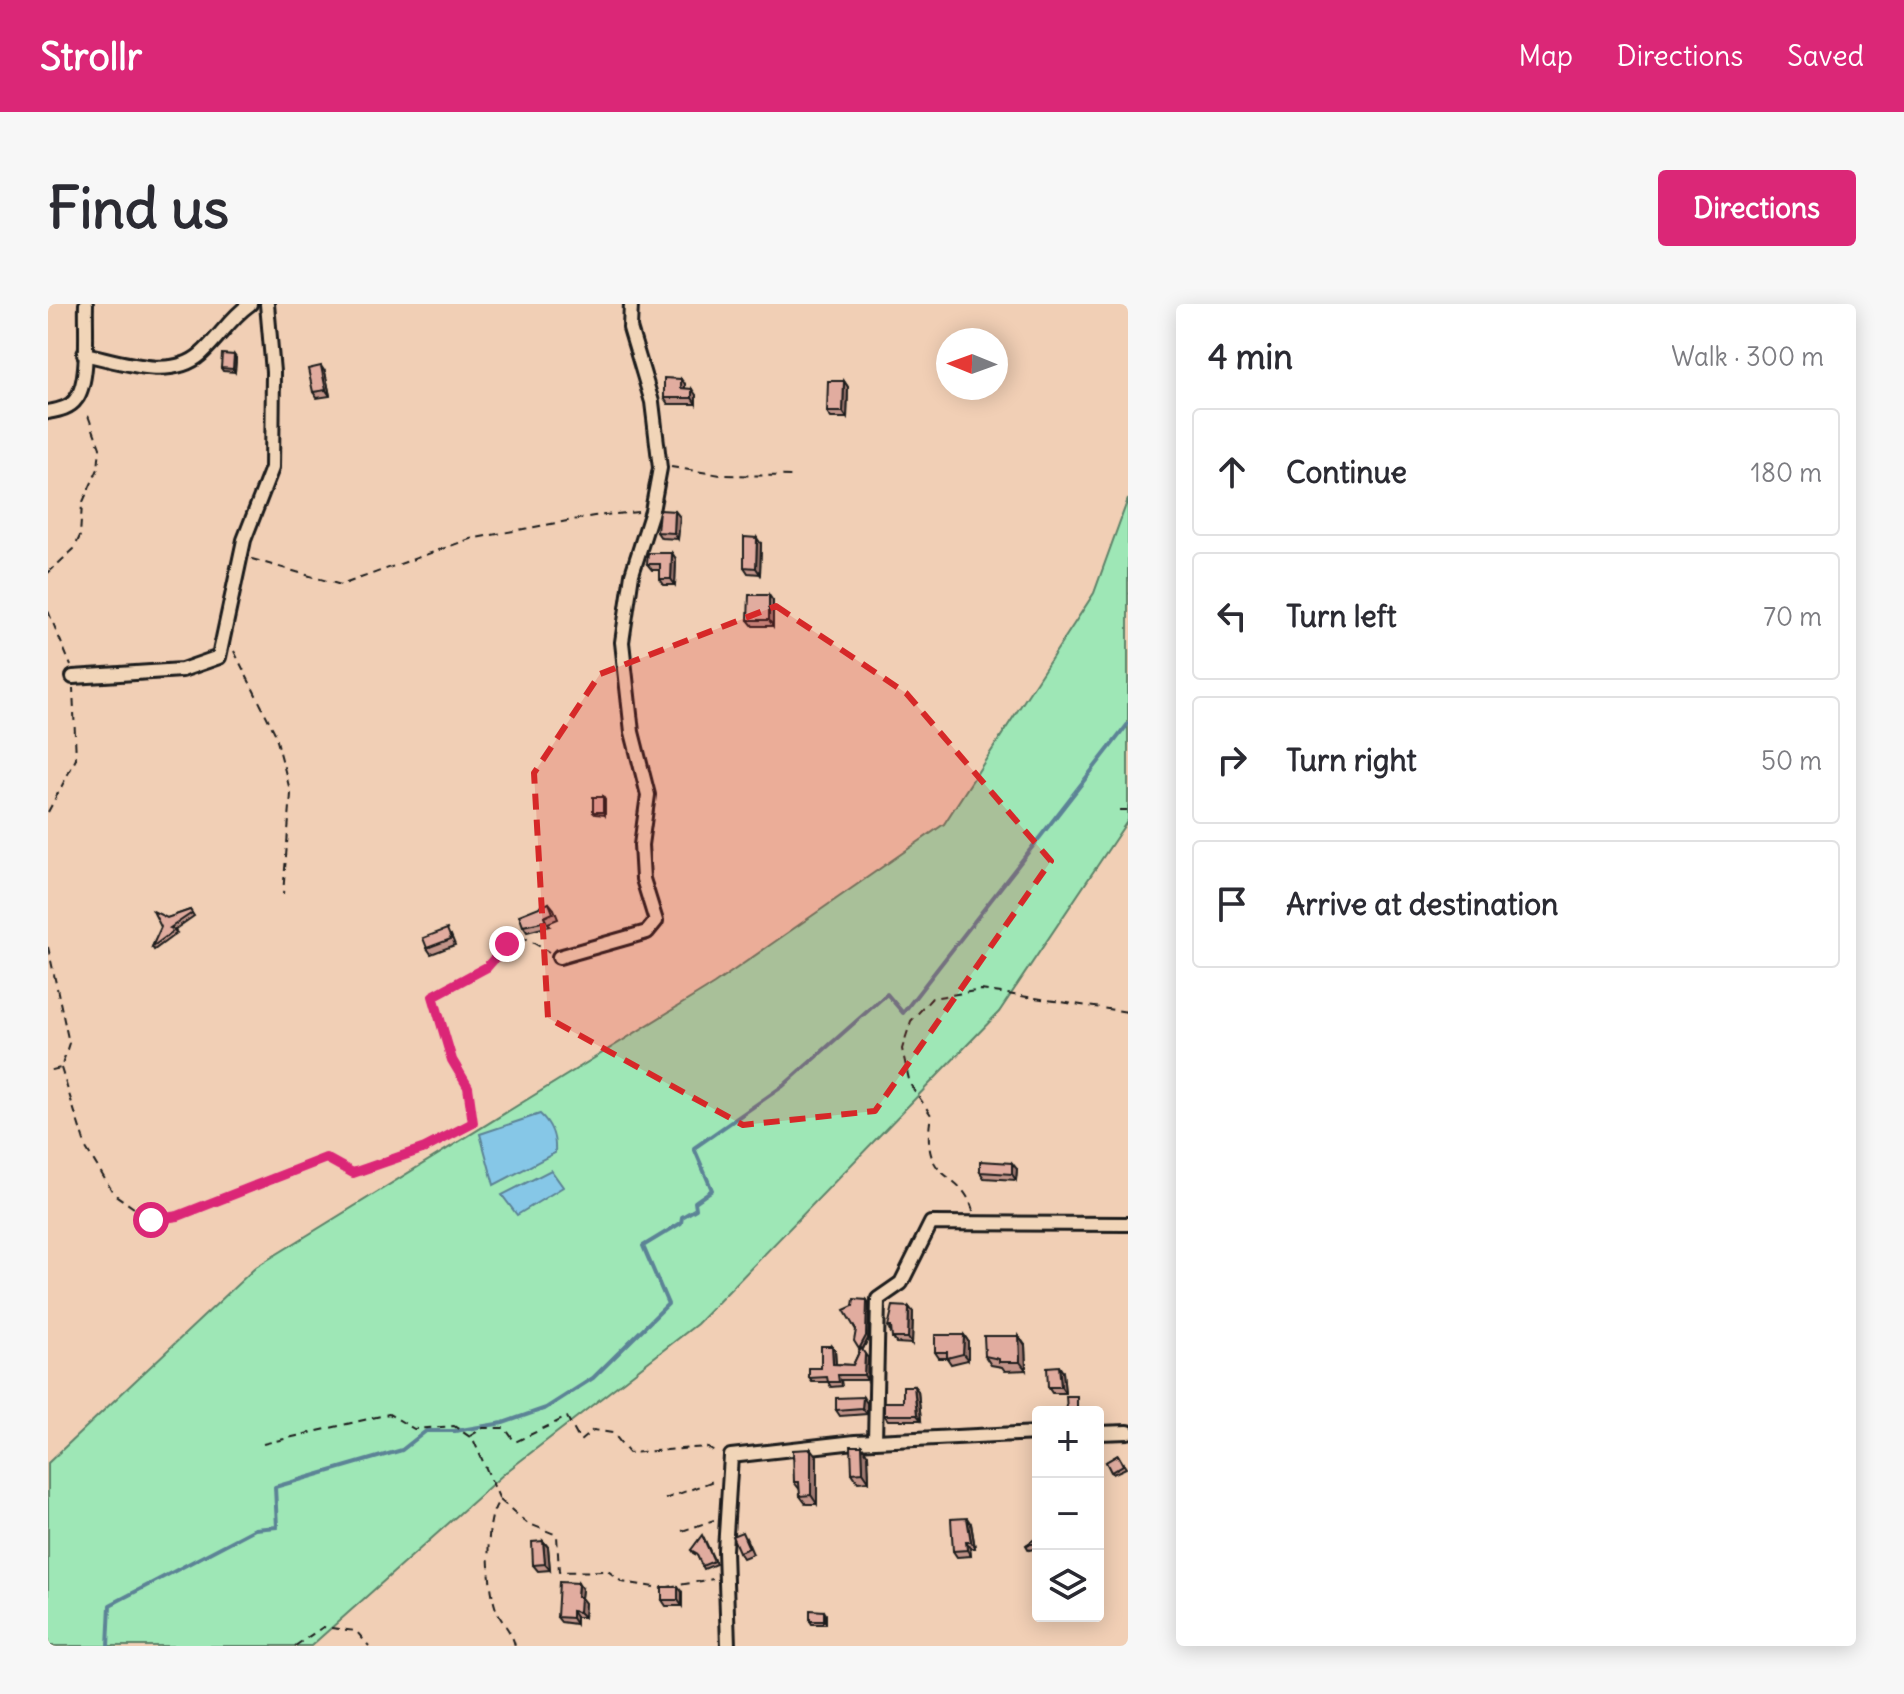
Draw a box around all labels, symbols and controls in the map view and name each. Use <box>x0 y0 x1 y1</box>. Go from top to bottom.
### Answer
text: Strollr <box>40 33 142 80</box>
text: Map <box>1518 38 1573 74</box>
text: Directions <box>1617 38 1743 74</box>
text: Saved <box>1787 38 1864 74</box>
button: Directions <box>1658 170 1856 246</box>
text: Find us <box>48 173 229 243</box>
north arrow <box>936 328 1008 400</box>
text: 4 min <box>1208 335 1293 378</box>
text: Walk · 300 m <box>1671 340 1824 373</box>
icon: ahead <box>1210 450 1254 494</box>
text: Continue <box>1286 453 1407 491</box>
text: 180 m <box>1751 456 1822 489</box>
icon: left <box>1210 594 1254 638</box>
text: Turn left <box>1286 597 1397 635</box>
text: 70 m <box>1763 600 1822 633</box>
icon: right <box>1210 738 1254 782</box>
text: Turn right <box>1286 741 1417 779</box>
text: 50 m <box>1761 744 1822 777</box>
icon: arrive <box>1210 882 1254 926</box>
text: Arrive at destination <box>1286 885 1558 923</box>
route end <box>489 926 525 962</box>
route start <box>133 1202 169 1238</box>
map controls <box>1032 1406 1104 1622</box>
button: + <box>1032 1406 1104 1478</box>
button: − <box>1032 1478 1104 1550</box>
button: layers <box>1032 1550 1104 1622</box>

